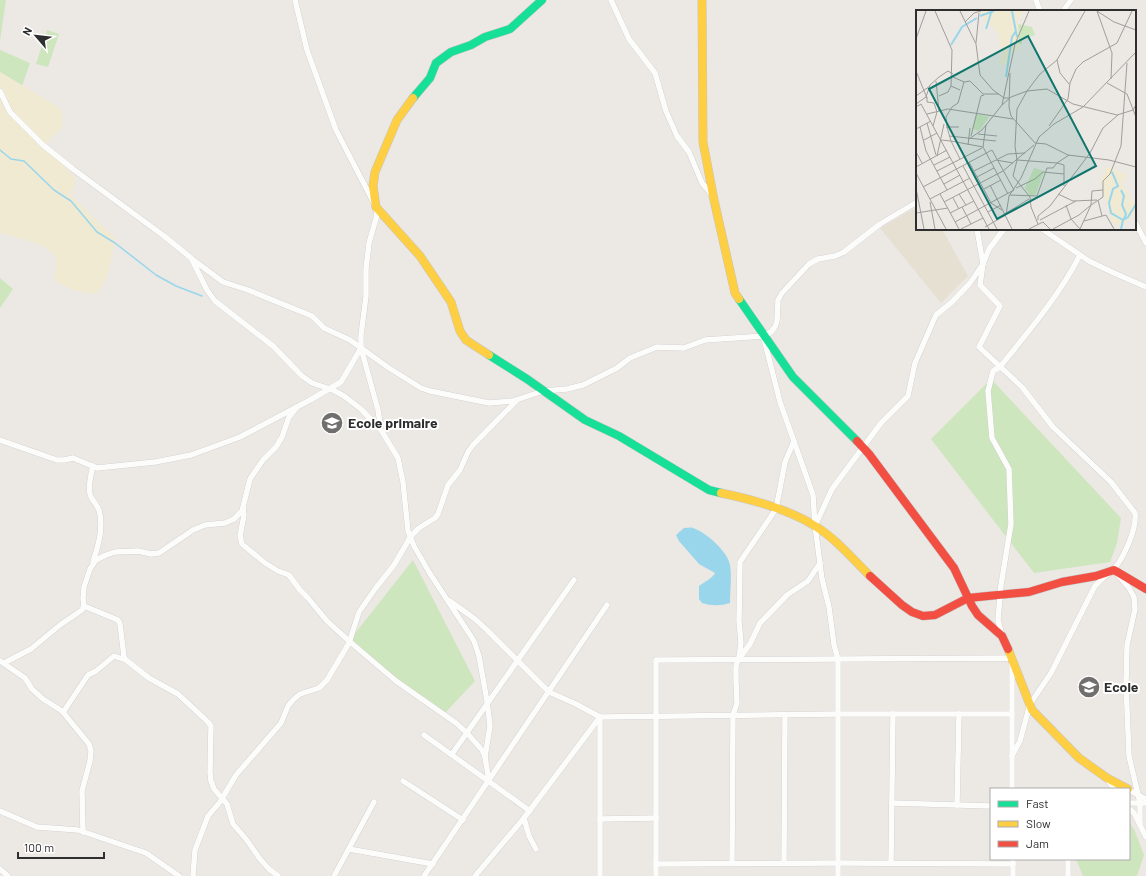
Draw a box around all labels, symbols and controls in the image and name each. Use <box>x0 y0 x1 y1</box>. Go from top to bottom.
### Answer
inset map <box>916 10 1136 230</box>
north arrow <box>16 16 56 56</box>
text: N <box>19 25 34 37</box>
school or university icon: Ecole primaire <box>319 410 345 436</box>
place label: Ecole primaire <box>348 414 438 431</box>
school or university icon: Ecole <box>1076 674 1102 700</box>
place label: Ecole <box>1104 678 1139 695</box>
legend <box>990 788 1130 860</box>
text: Fast <box>1026 796 1049 810</box>
text: Slow <box>1026 816 1051 830</box>
scale bar <box>18 834 104 860</box>
text: Jam <box>1026 836 1049 850</box>
text: 100 m <box>24 840 54 854</box>

